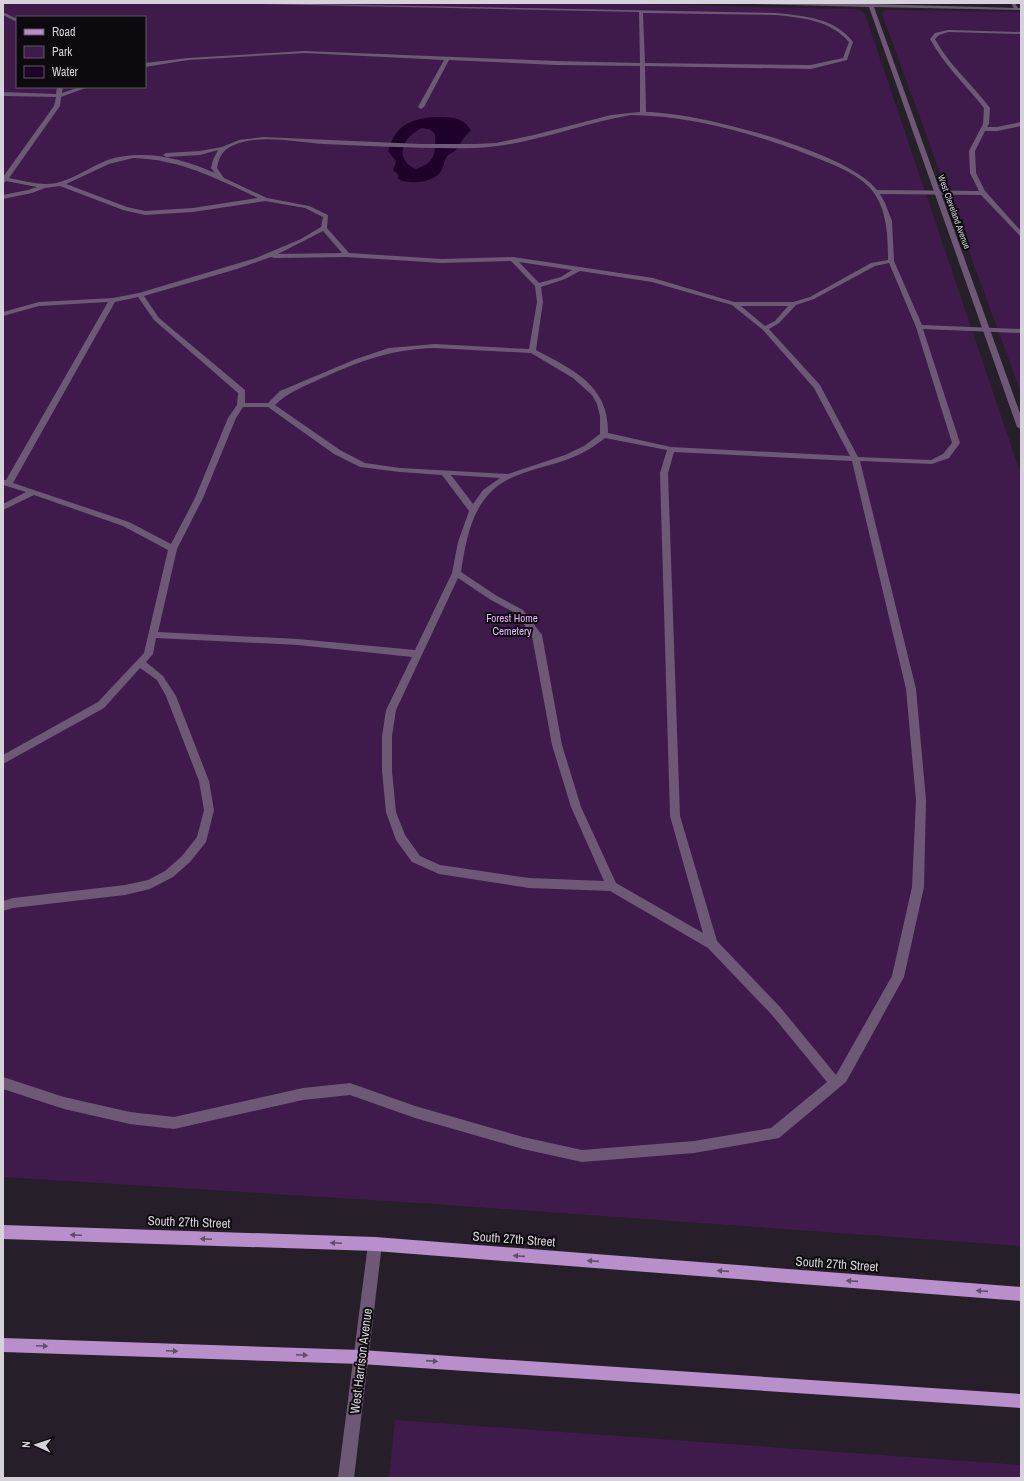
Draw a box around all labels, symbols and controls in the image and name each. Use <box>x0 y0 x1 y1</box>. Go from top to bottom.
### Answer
legend <box>16 16 146 88</box>
text: Road <box>52 24 76 40</box>
text: Park <box>52 44 72 60</box>
text: Water <box>52 64 79 80</box>
street label: West Cleveland Avenue <box>935 173 973 251</box>
park label: Forest Home Cemetery <box>486 611 538 638</box>
street label: South 27th Street <box>147 1212 231 1232</box>
street label: South 27th Street <box>472 1228 556 1250</box>
one-way arrow <box>70 1231 82 1238</box>
one-way arrow <box>199 1236 212 1242</box>
one-way arrow <box>329 1240 342 1246</box>
one-way arrow <box>513 1252 525 1259</box>
street label: South 27th Street <box>795 1253 879 1275</box>
one-way arrow <box>587 1258 599 1265</box>
one-way arrow <box>717 1268 729 1275</box>
one-way arrow <box>846 1278 859 1285</box>
one-way arrow <box>976 1287 988 1294</box>
street label: West Harrison Avenue <box>346 1307 376 1415</box>
one-way arrow <box>36 1343 48 1350</box>
one-way arrow <box>166 1347 178 1354</box>
one-way arrow <box>296 1352 309 1358</box>
one-way arrow <box>426 1358 438 1365</box>
north arrow <box>16 1425 56 1465</box>
text: N <box>19 1441 33 1448</box>

